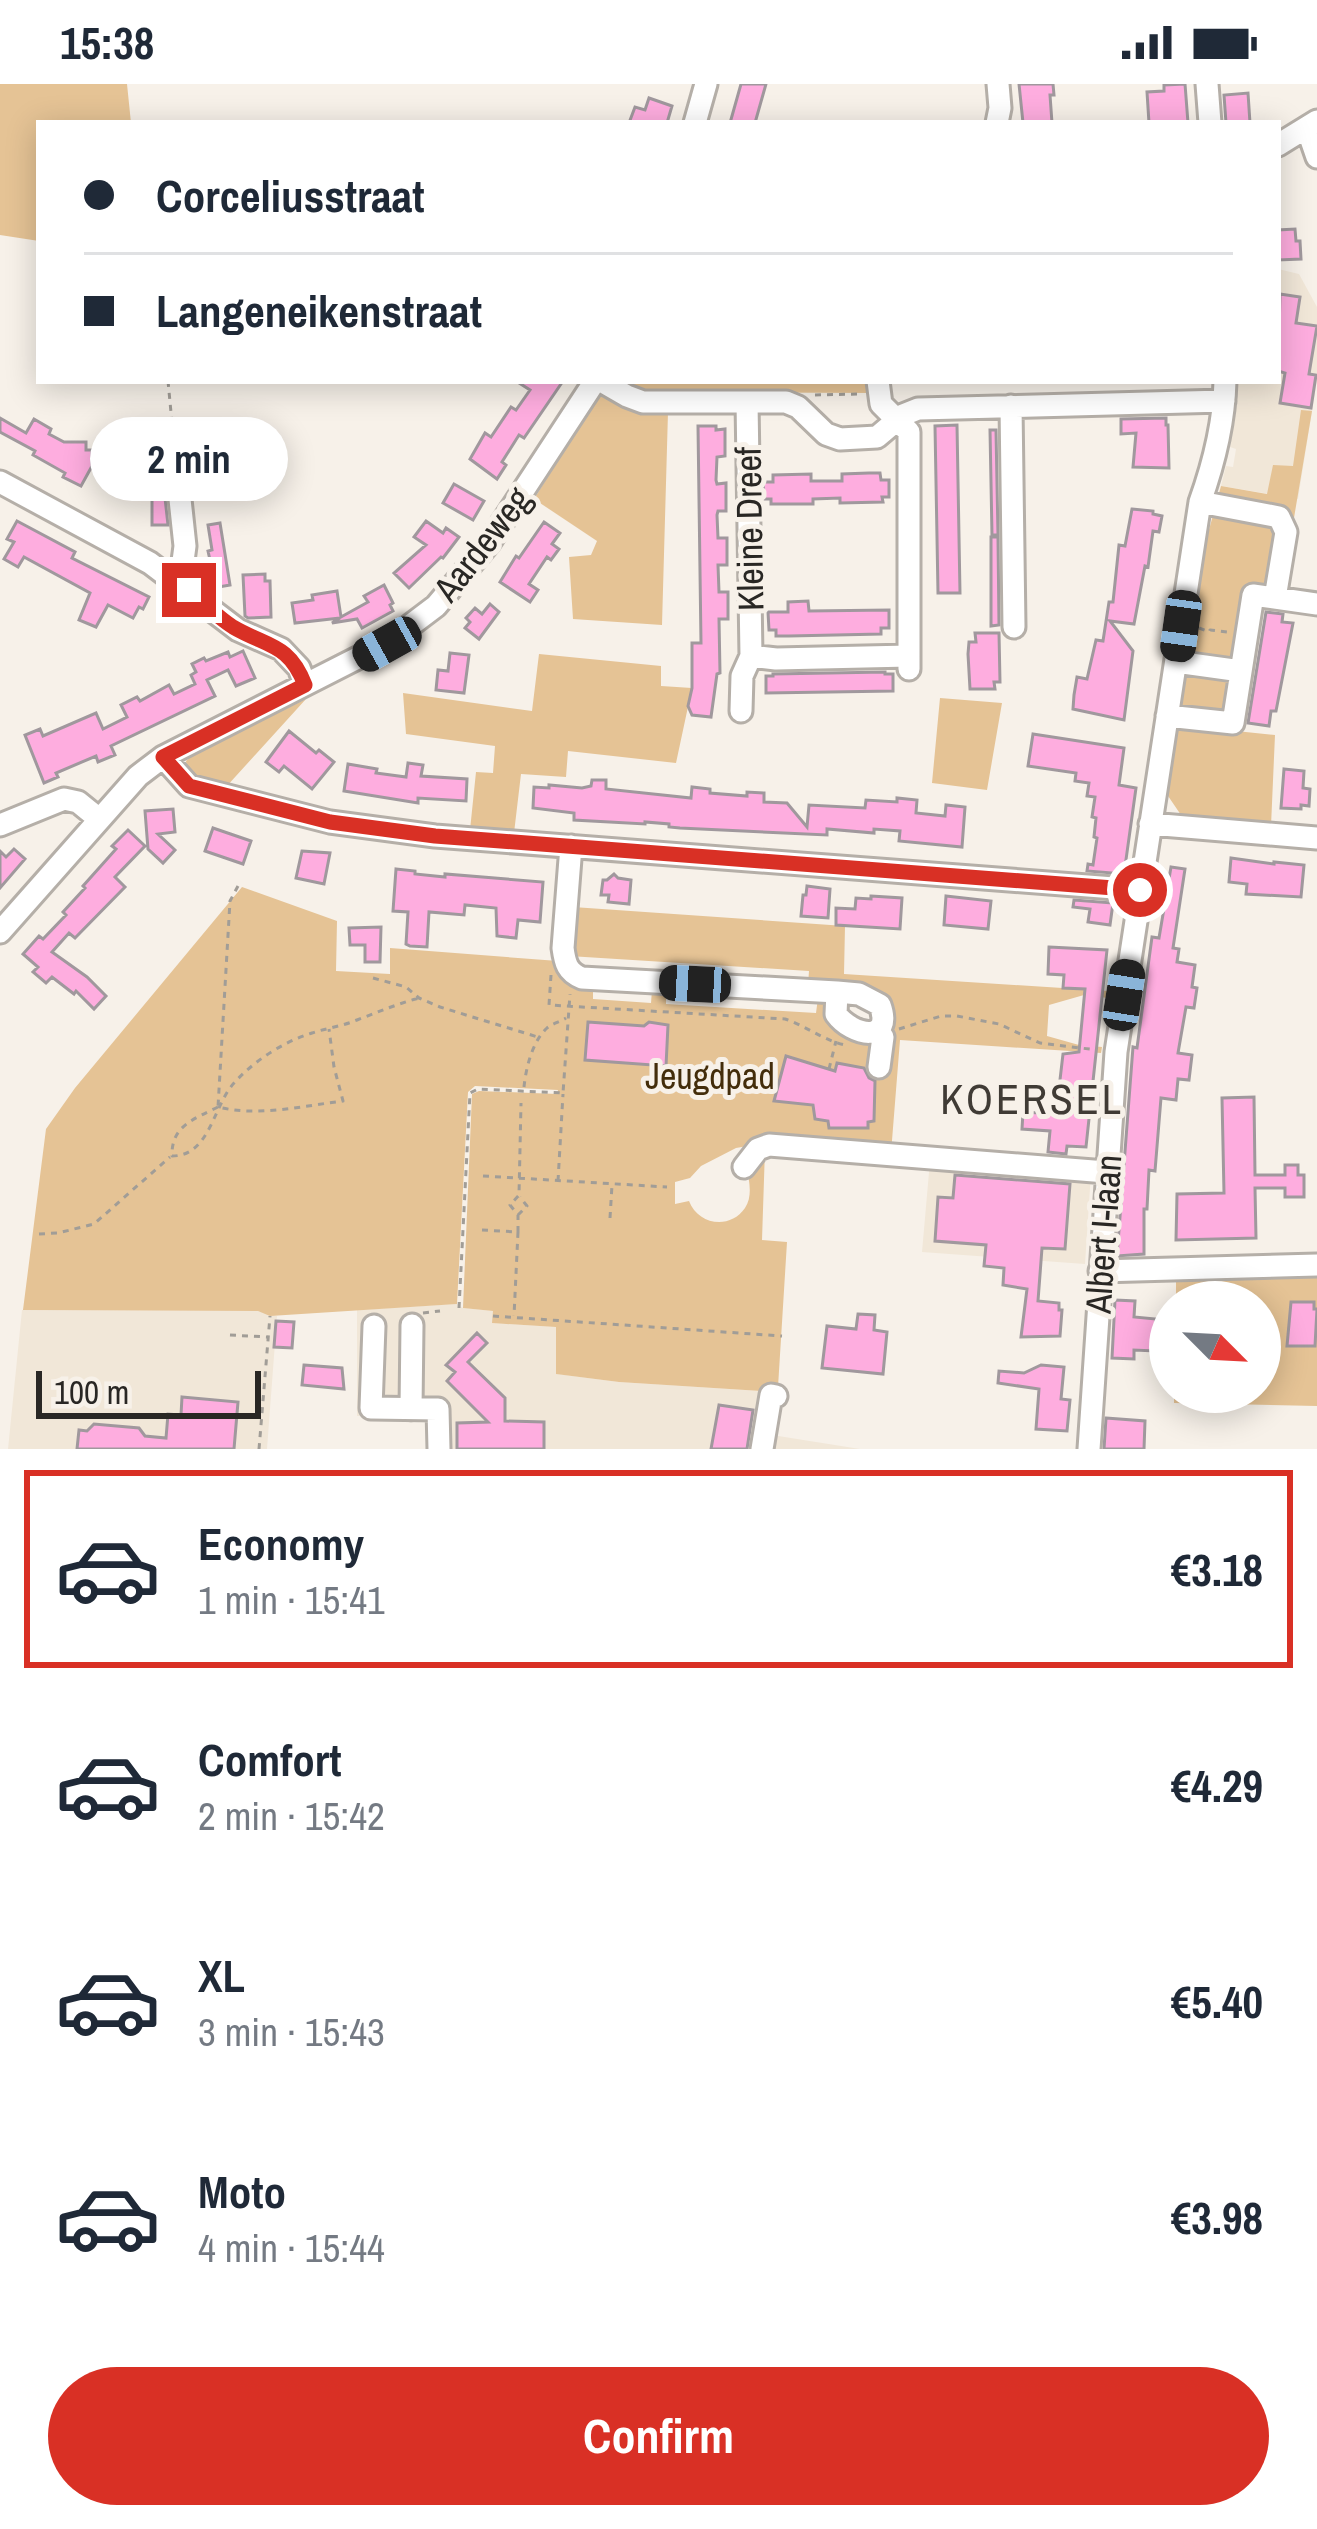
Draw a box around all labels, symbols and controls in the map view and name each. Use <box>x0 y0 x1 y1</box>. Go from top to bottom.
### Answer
text: 15:38 <box>60 12 154 73</box>
text: Corceliusstraat <box>156 165 425 226</box>
text: Langeneikenstraat <box>156 280 482 341</box>
callout: 2 min <box>90 416 288 500</box>
text: 2 min <box>147 433 231 485</box>
street label: Kleine Dreef <box>724 446 774 611</box>
street label: Aardeweg <box>422 476 542 612</box>
route end <box>162 563 216 617</box>
car <box>1158 588 1204 664</box>
car <box>347 611 427 677</box>
route start <box>1113 863 1167 917</box>
car <box>1101 957 1147 1033</box>
car <box>658 964 732 1004</box>
park label: Jeugdpad <box>645 1052 775 1100</box>
district label: KOERSEL <box>940 1071 1124 1127</box>
street label: Albert I-laan <box>1073 1153 1132 1316</box>
north arrow <box>1149 1281 1281 1413</box>
map controls <box>1149 1281 1281 1413</box>
scale bar <box>36 1365 261 1418</box>
text: 100 m <box>54 1370 129 1414</box>
text: Economy <box>198 1513 364 1574</box>
icon: car <box>54 1515 162 1623</box>
text: €3.18 <box>1171 1539 1263 1600</box>
text: 1 min · 15:41 <box>198 1574 385 1626</box>
text: Comfort <box>198 1729 341 1790</box>
icon: car <box>54 1731 162 1839</box>
text: €4.29 <box>1171 1755 1263 1816</box>
text: 2 min · 15:42 <box>198 1790 385 1842</box>
text: XL <box>198 1945 245 2006</box>
icon: car <box>54 1947 162 2055</box>
text: €5.40 <box>1171 1971 1263 2032</box>
text: 3 min · 15:43 <box>198 2006 385 2058</box>
text: Moto <box>198 2161 286 2222</box>
icon: car <box>54 2163 162 2271</box>
text: €3.98 <box>1171 2187 1263 2248</box>
text: 4 min · 15:44 <box>198 2222 385 2274</box>
button: Confirm <box>48 2367 1269 2505</box>

